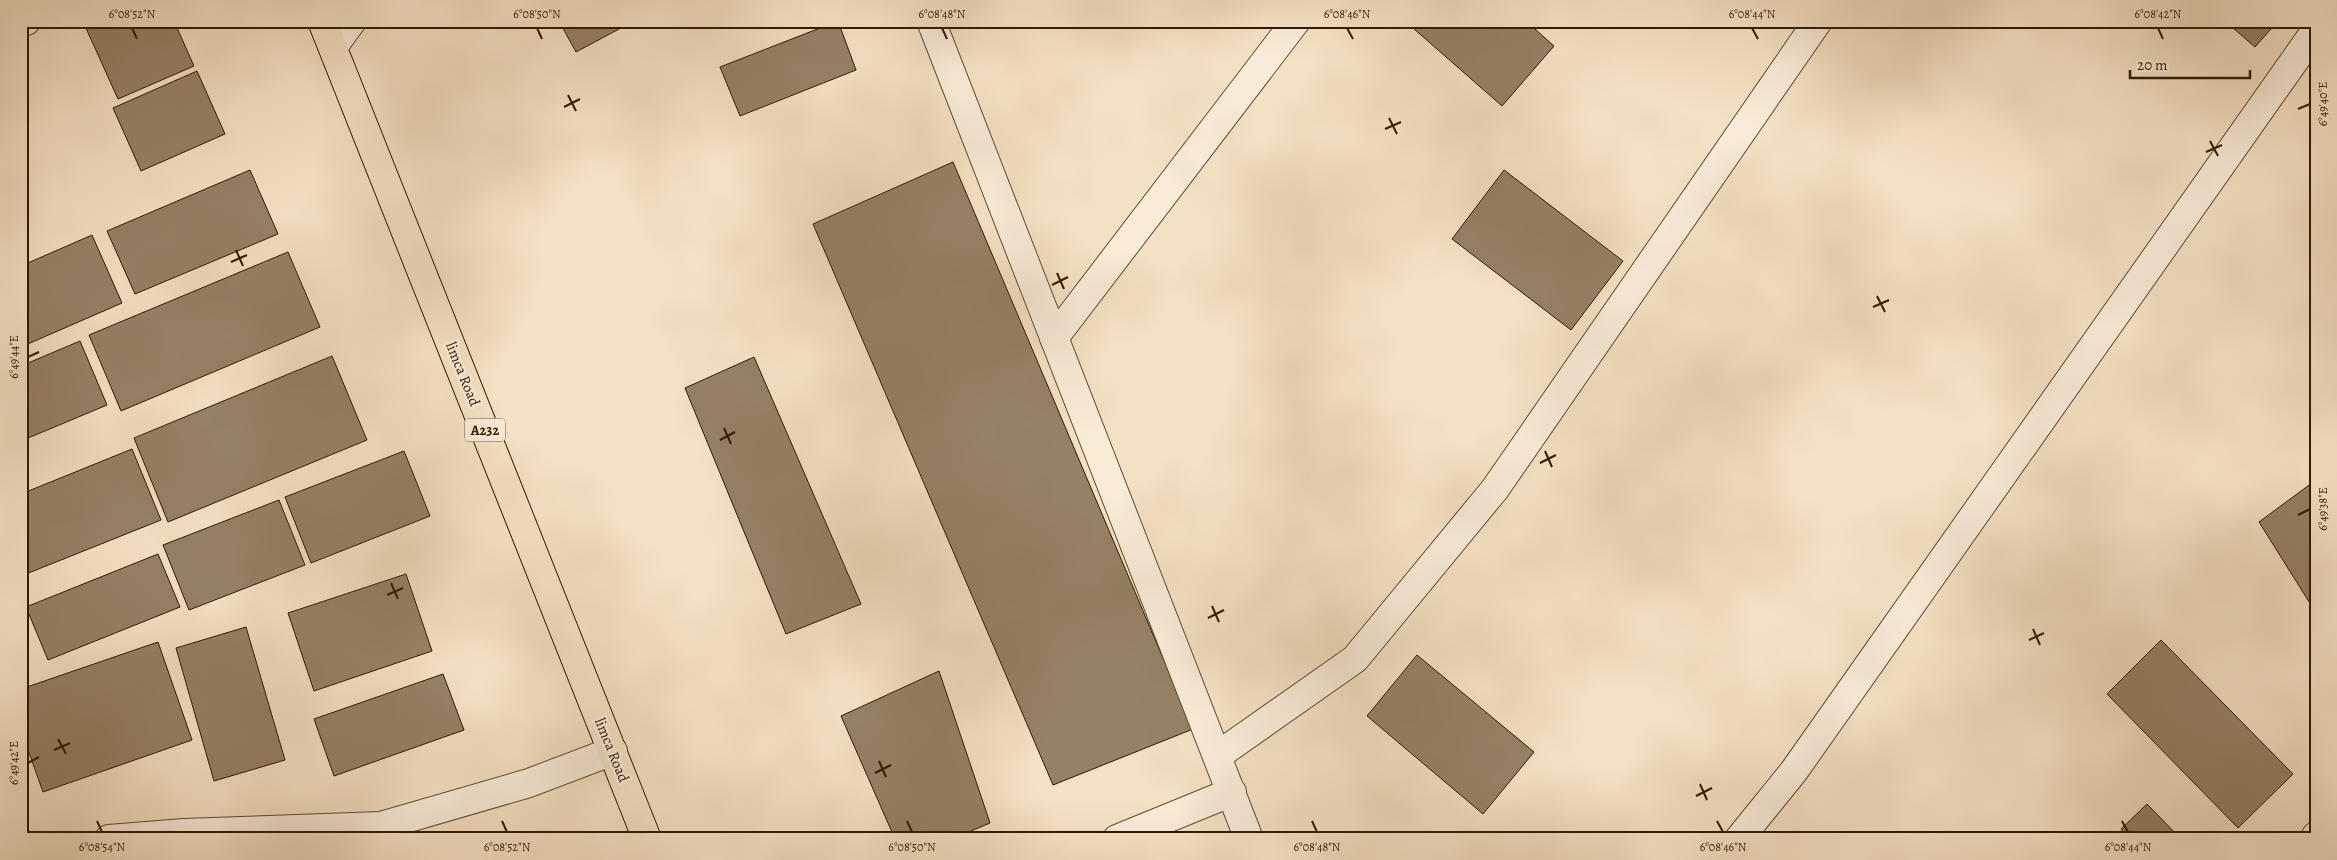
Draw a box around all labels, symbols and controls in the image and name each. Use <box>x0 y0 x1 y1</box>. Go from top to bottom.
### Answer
text: 6°08'52"N <box>109 6 156 22</box>
text: 6°08'50"N <box>513 6 561 22</box>
text: 6°08'48"N <box>919 6 966 22</box>
text: 6°08'46"N <box>1324 6 1371 22</box>
text: 6°08'44"N <box>1729 6 1776 22</box>
text: 6°08'42"N <box>2135 6 2182 22</box>
scale bar <box>2130 48 2250 80</box>
text: 20 m <box>2137 55 2168 75</box>
text: 6°49'40"E <box>2315 82 2331 126</box>
text: 6°49'44"E <box>6 335 22 379</box>
street label: limca Road <box>441 339 485 410</box>
road number: A232 <box>465 418 505 442</box>
text: 6°49'38"E <box>2315 487 2331 531</box>
street label: limca Road <box>590 715 634 786</box>
text: 6°49'42"E <box>6 741 22 785</box>
text: 6°08'54"N <box>79 839 126 855</box>
text: 6°08'52"N <box>484 839 531 855</box>
text: 6°08'50"N <box>888 839 936 855</box>
text: 6°08'48"N <box>1294 839 1341 855</box>
text: 6°08'46"N <box>1700 839 1747 855</box>
text: 6°08'44"N <box>2105 839 2152 855</box>

